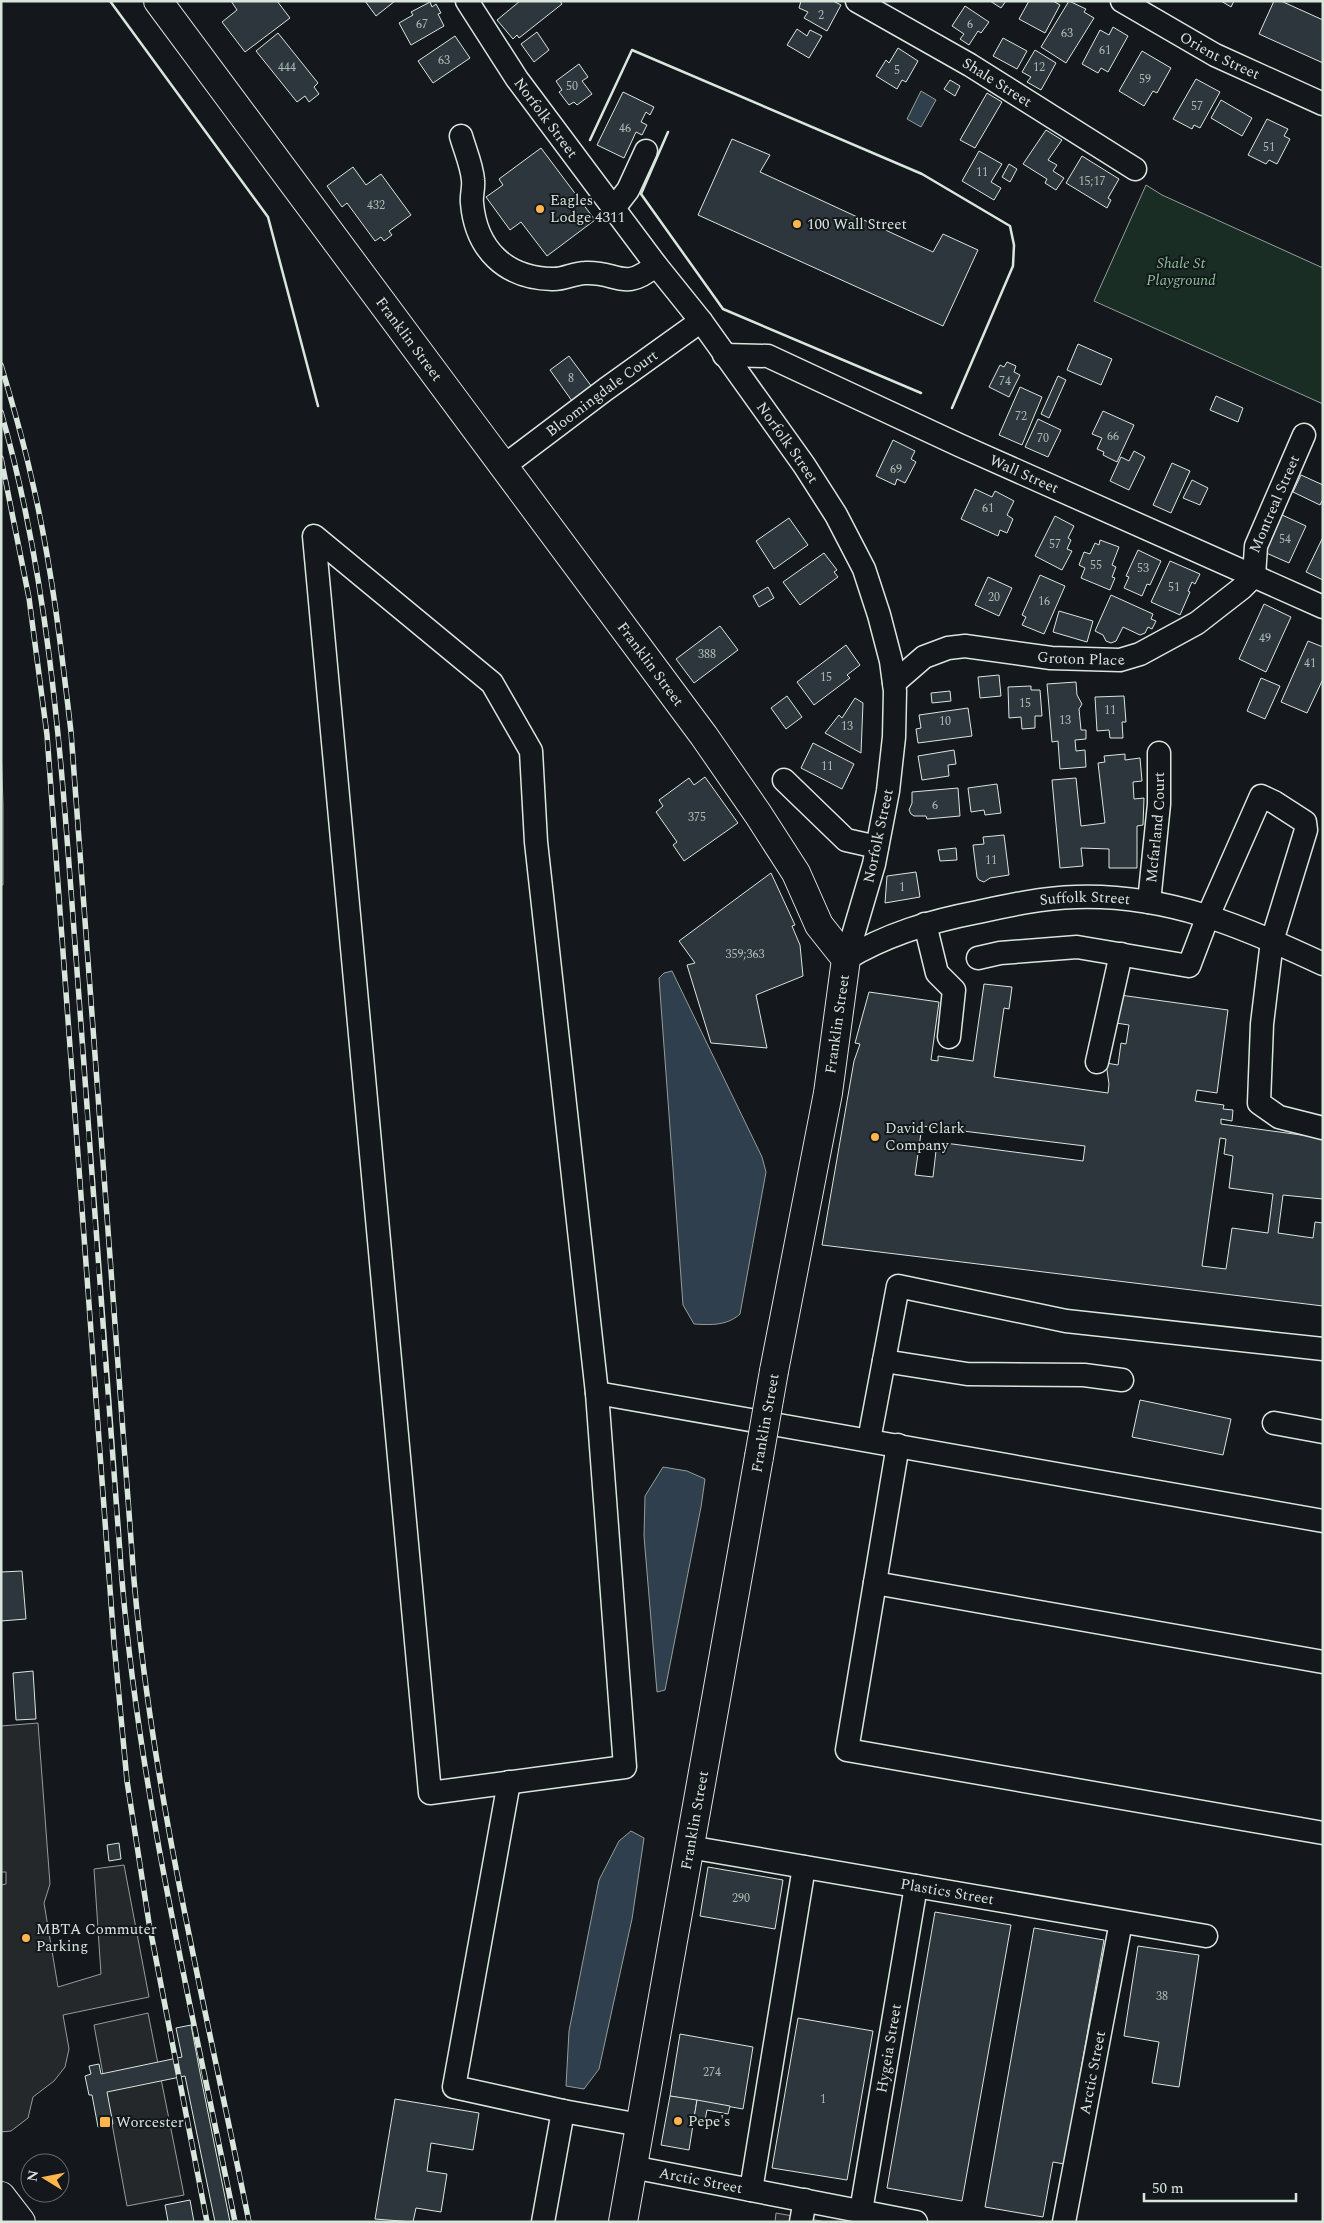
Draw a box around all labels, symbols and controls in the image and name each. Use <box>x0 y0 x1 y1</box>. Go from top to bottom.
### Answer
house number: 2 <box>818 6 824 25</box>
house number: 67 <box>416 15 428 34</box>
house number: 6 <box>967 15 973 34</box>
house number: 63 <box>1061 24 1073 43</box>
street label: Orient Street <box>1175 26 1263 86</box>
house number: 61 <box>1099 41 1111 60</box>
house number: 63 <box>438 51 450 70</box>
street label: Shale Street <box>958 52 1036 113</box>
house number: 444 <box>278 58 296 77</box>
house number: 12 <box>1033 58 1045 77</box>
house number: 5 <box>894 61 900 80</box>
house number: 59 <box>1139 70 1151 89</box>
street label: Norfolk Street <box>508 73 583 163</box>
house number: 50 <box>566 77 578 96</box>
house number: 57 <box>1191 97 1203 116</box>
house number: 46 <box>619 119 631 138</box>
house number: 51 <box>1263 138 1275 157</box>
house number: 11 <box>976 163 988 182</box>
house number: 15;17 <box>1078 172 1106 191</box>
place label: Eagles Lodge 4311 <box>550 189 625 229</box>
house number: 432 <box>367 196 385 215</box>
marker: Eagles Lodge 4311 <box>534 203 546 215</box>
place label: 100 Wall Street <box>807 213 907 236</box>
marker: 100 Wall Street <box>791 218 803 230</box>
park label: Shale St Playground <box>1146 252 1216 292</box>
street label: Franklin Street <box>370 292 448 386</box>
street label: Bloomingdale Court <box>541 344 663 443</box>
house number: 8 <box>568 369 574 388</box>
house number: 74 <box>999 372 1011 391</box>
street label: Norfolk Street <box>750 397 824 488</box>
house number: 72 <box>1015 407 1027 426</box>
house number: 66 <box>1107 427 1119 446</box>
house number: 70 <box>1037 429 1049 448</box>
street label: Wall Street <box>986 449 1062 500</box>
street label: Montreal Street <box>1243 451 1306 557</box>
house number: 69 <box>890 460 902 479</box>
house number: 61 <box>982 499 994 518</box>
house number: 54 <box>1279 530 1291 549</box>
house number: 57 <box>1049 535 1061 554</box>
house number: 55 <box>1090 556 1102 575</box>
house number: 53 <box>1137 559 1149 578</box>
house number: 51 <box>1168 578 1180 597</box>
house number: 20 <box>988 588 1000 607</box>
house number: 16 <box>1038 592 1050 611</box>
street label: Franklin Street <box>611 617 689 711</box>
house number: 49 <box>1259 629 1271 648</box>
house number: 388 <box>698 645 716 664</box>
street label: Groton Place <box>1036 645 1128 672</box>
house number: 41 <box>1304 654 1316 673</box>
house number: 15 <box>820 668 832 687</box>
house number: 15 <box>1019 694 1031 713</box>
house number: 11 <box>1104 701 1116 720</box>
house number: 13 <box>1059 711 1071 730</box>
house number: 10 <box>939 712 951 731</box>
house number: 13 <box>841 717 853 736</box>
house number: 11 <box>821 757 833 776</box>
street label: Mcfarland Court <box>1140 772 1171 884</box>
street label: Norfolk Street <box>857 787 900 885</box>
house number: 6 <box>932 796 938 815</box>
house number: 375 <box>688 808 706 827</box>
house number: 11 <box>985 851 997 870</box>
house number: 1 <box>899 878 905 897</box>
street label: Suffolk Street <box>1038 886 1131 912</box>
house number: 359;363 <box>725 945 765 964</box>
street label: Franklin Street <box>819 973 856 1075</box>
place label: David Clark Company <box>885 1117 965 1157</box>
marker: David Clark Company <box>869 1131 881 1143</box>
street label: Franklin Street <box>745 1372 786 1474</box>
street label: Franklin Street <box>675 1769 715 1872</box>
street label: Plastics Street <box>899 1873 996 1911</box>
house number: 290 <box>732 1889 750 1908</box>
place label: MBTA Commuter Parking <box>36 1918 157 1958</box>
marker: MBTA Commuter Parking <box>20 1932 32 1944</box>
house number: 38 <box>1156 1987 1168 2006</box>
street label: Hygeia Street <box>870 2002 908 2095</box>
street label: Arctic Street <box>1074 2029 1112 2117</box>
house number: 274 <box>703 2063 721 2082</box>
house number: 1 <box>820 2090 826 2109</box>
place label: Pepe's <box>688 2110 731 2133</box>
place label: Worcester <box>116 2111 184 2134</box>
marker: Worcester <box>98 2115 112 2129</box>
marker: Pepe's <box>672 2115 684 2127</box>
north arrow <box>20 2153 70 2203</box>
street label: Arctic Street <box>657 2161 744 2200</box>
text: N <box>21 2168 44 2183</box>
scale bar <box>1144 2170 1296 2202</box>
text: 50 m <box>1152 2177 1184 2200</box>

